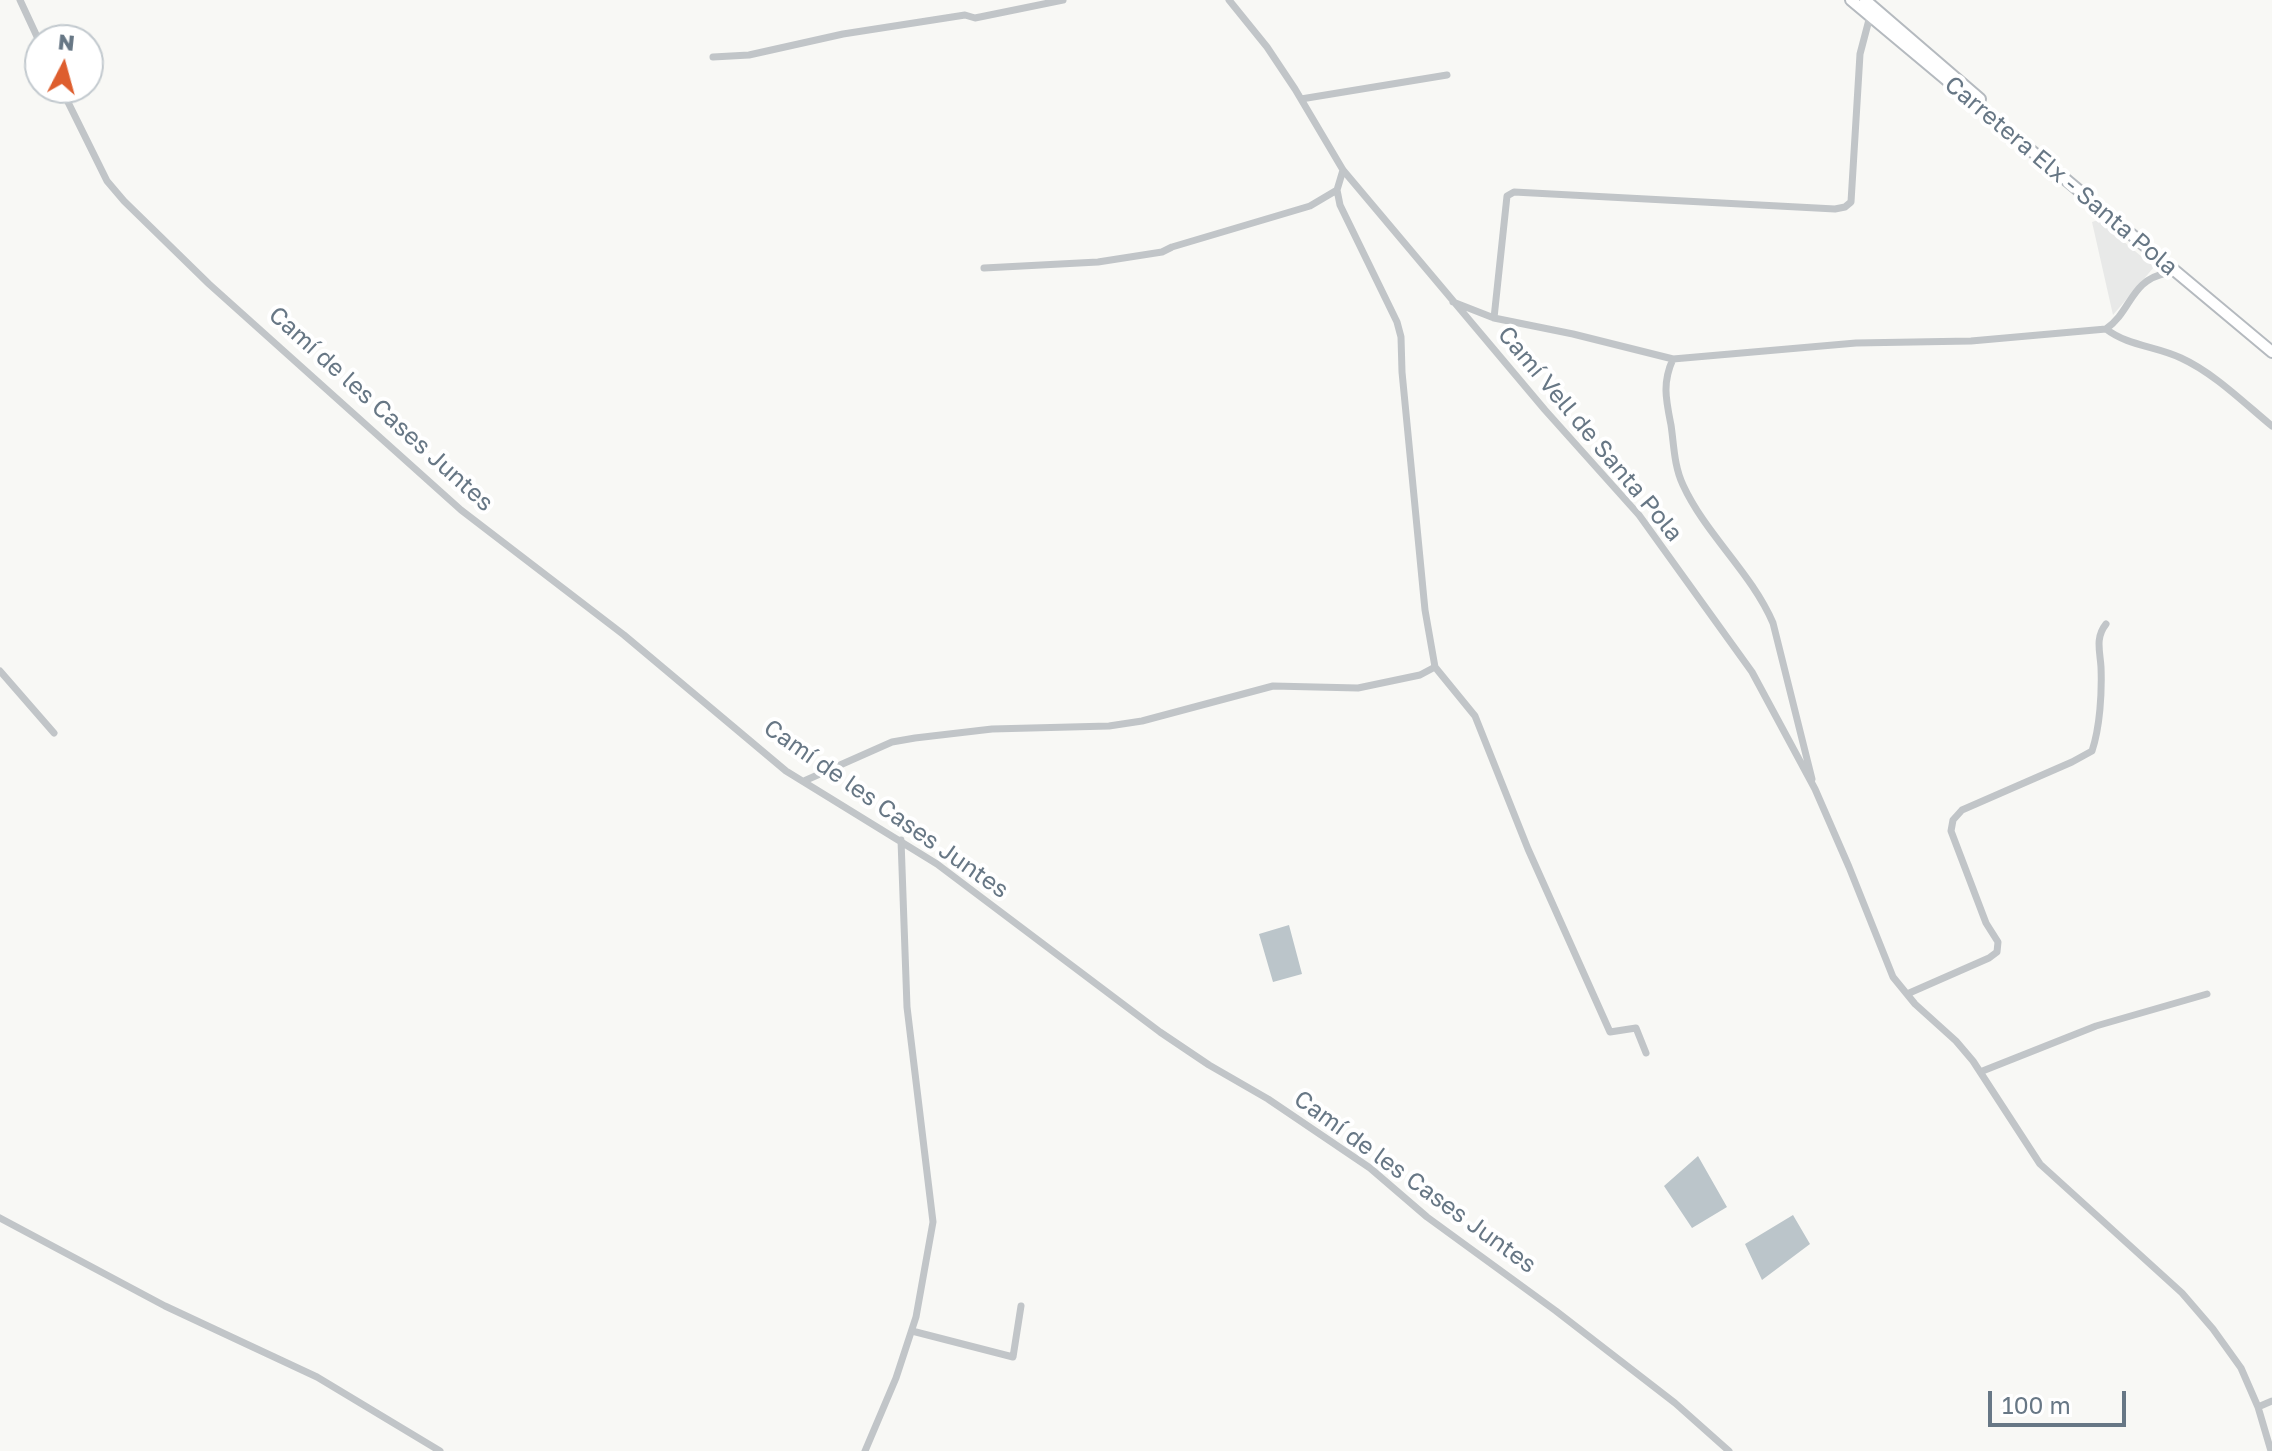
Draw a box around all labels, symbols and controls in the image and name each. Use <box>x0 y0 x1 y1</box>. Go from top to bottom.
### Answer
north arrow <box>24 24 104 104</box>
text: N <box>57 27 76 56</box>
street label: Carretera Elx - Santa Pola <box>1939 70 2183 282</box>
street label: Camí de les Cases Juntes <box>263 301 499 517</box>
street label: Camí Vell de Santa Pola <box>1492 321 1688 547</box>
street label: Camí de les Cases Juntes <box>758 713 1014 905</box>
street label: Camí de les Cases Juntes <box>1288 1084 1542 1280</box>
scale bar <box>1992 1375 2130 1425</box>
text: 100 m <box>2002 1390 2071 1419</box>

